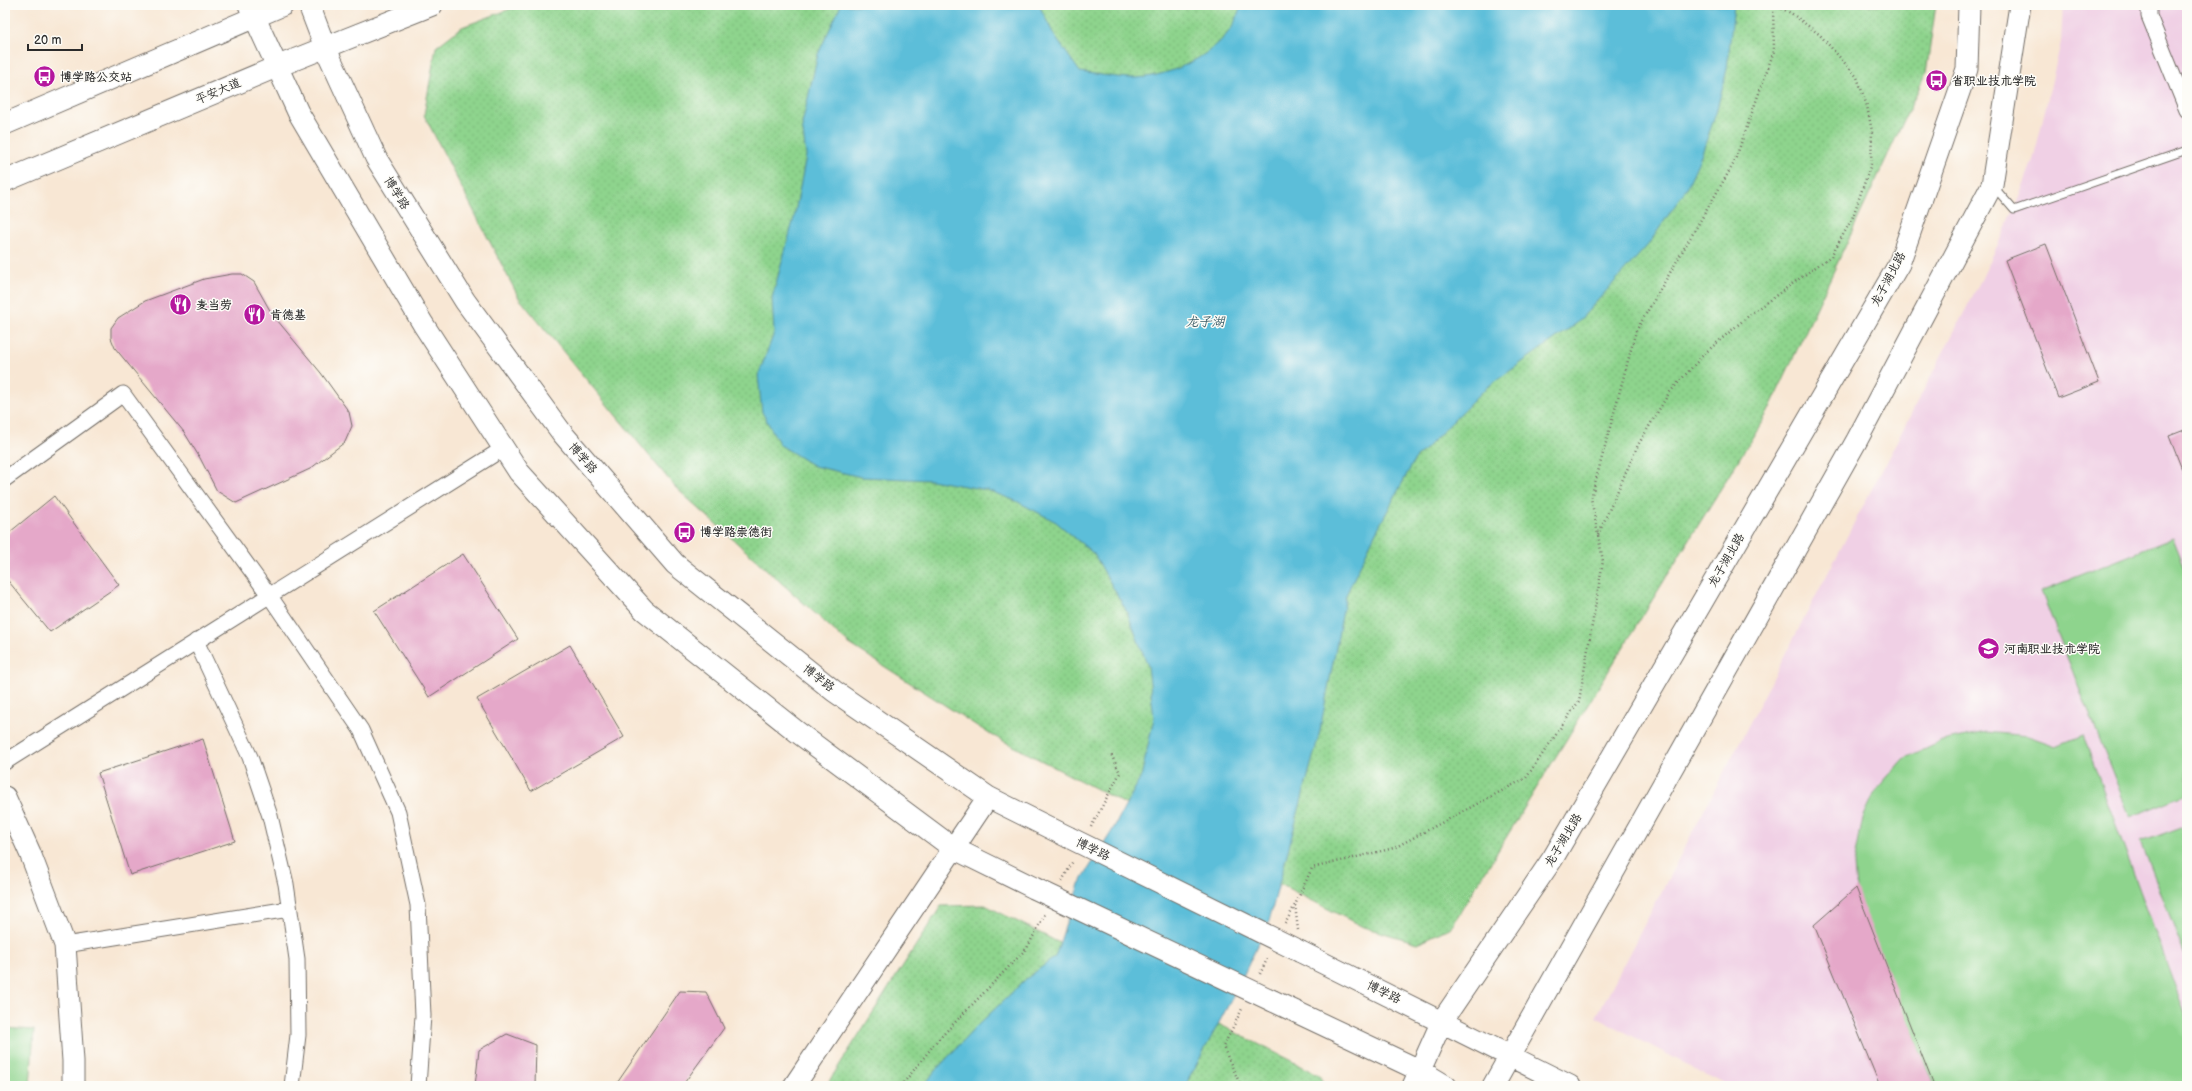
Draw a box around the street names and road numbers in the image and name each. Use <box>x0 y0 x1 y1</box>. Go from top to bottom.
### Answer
street label: 平安大道 <box>193 75 243 108</box>
street label: 博学路 <box>381 174 412 213</box>
street label: 龙子湖北路 <box>1868 249 1909 309</box>
street label: 博学路 <box>565 440 600 477</box>
street label: 龙子湖北路 <box>1705 531 1748 590</box>
street label: 博学路 <box>800 661 837 695</box>
street label: 龙子湖北路 <box>1542 811 1585 870</box>
street label: 博学路 <box>1073 835 1112 864</box>
street label: 博学路 <box>1364 978 1403 1007</box>

